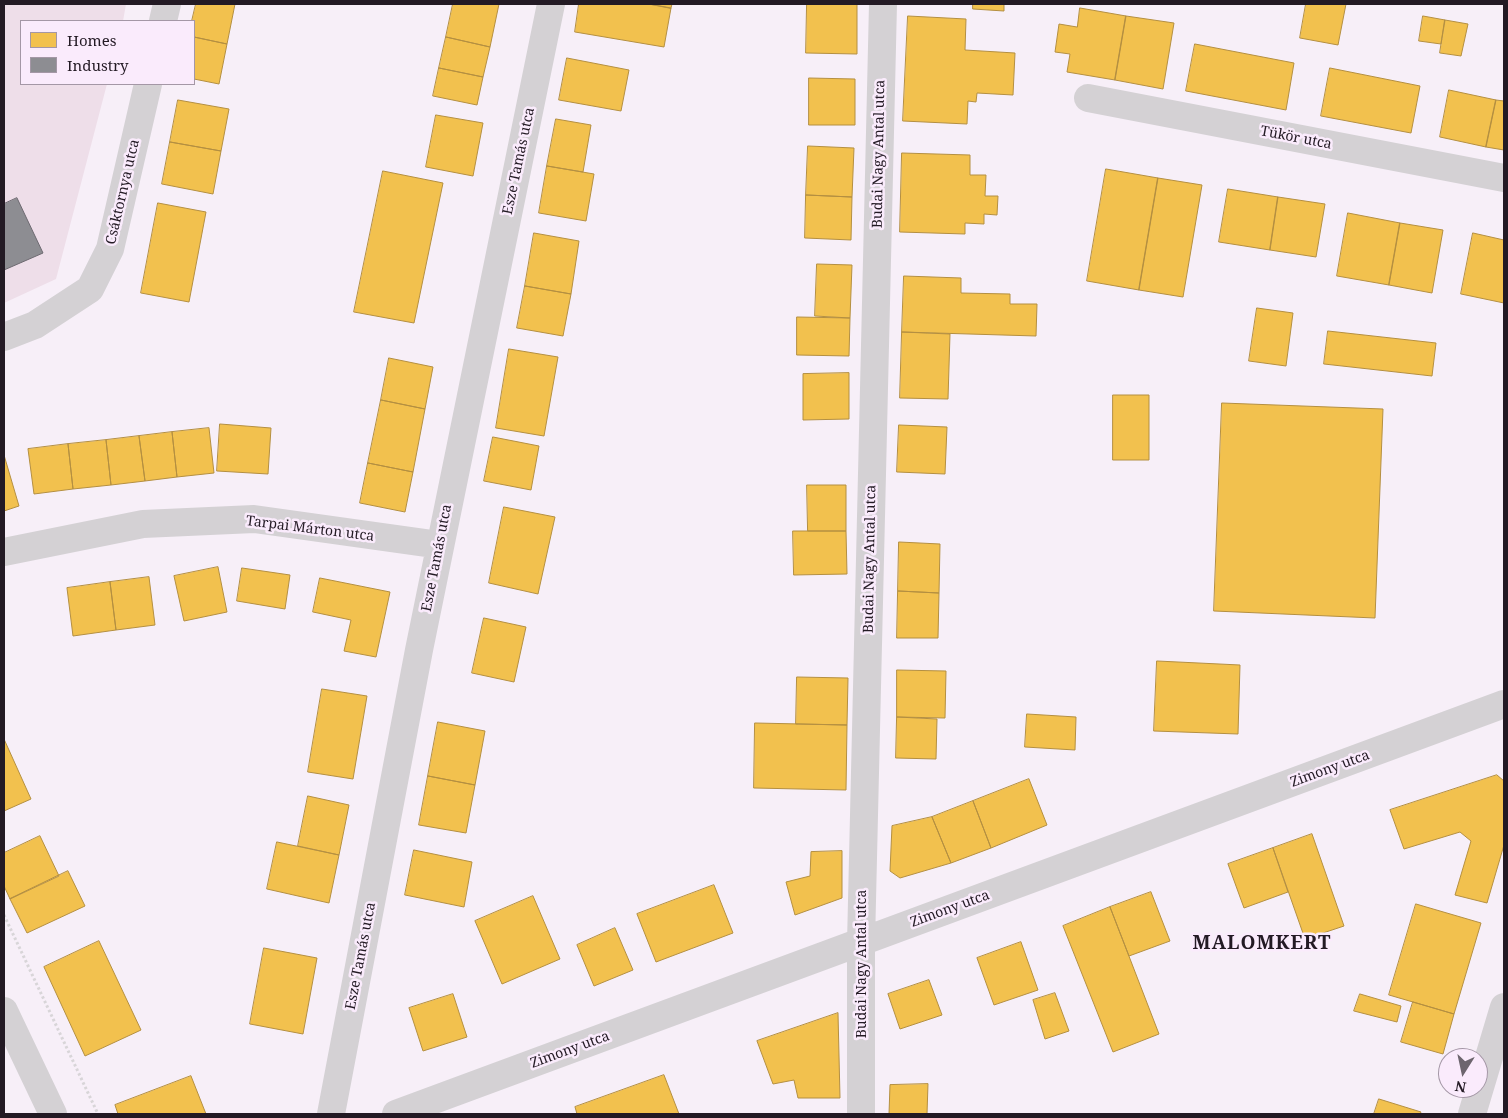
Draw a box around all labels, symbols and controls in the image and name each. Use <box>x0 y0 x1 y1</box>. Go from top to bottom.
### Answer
legend <box>20 20 195 85</box>
text: Homes <box>67 30 117 50</box>
text: Industry <box>67 55 129 75</box>
street label: Budai Nagy Antal utca <box>869 80 889 228</box>
street label: Esze Tamás utca <box>499 106 539 216</box>
street label: Tükör utca <box>1259 123 1333 153</box>
street label: Csáktornya utca <box>103 138 143 246</box>
street label: Budai Nagy Antal utca <box>860 485 880 633</box>
street label: Esze Tamás utca <box>418 503 456 613</box>
street label: Tarpai Márton utca <box>245 513 375 545</box>
street label: Zimony utca <box>1288 747 1372 791</box>
street label: Zimony utca <box>908 887 992 931</box>
street label: Budai Nagy Antal utca <box>854 890 870 1038</box>
street label: Esze Tamás utca <box>342 901 380 1011</box>
district label: MALOMKERT <box>1191 933 1333 955</box>
street label: Zimony utca <box>528 1028 612 1072</box>
north arrow <box>1438 1048 1488 1098</box>
text: N <box>1453 1077 1468 1098</box>

